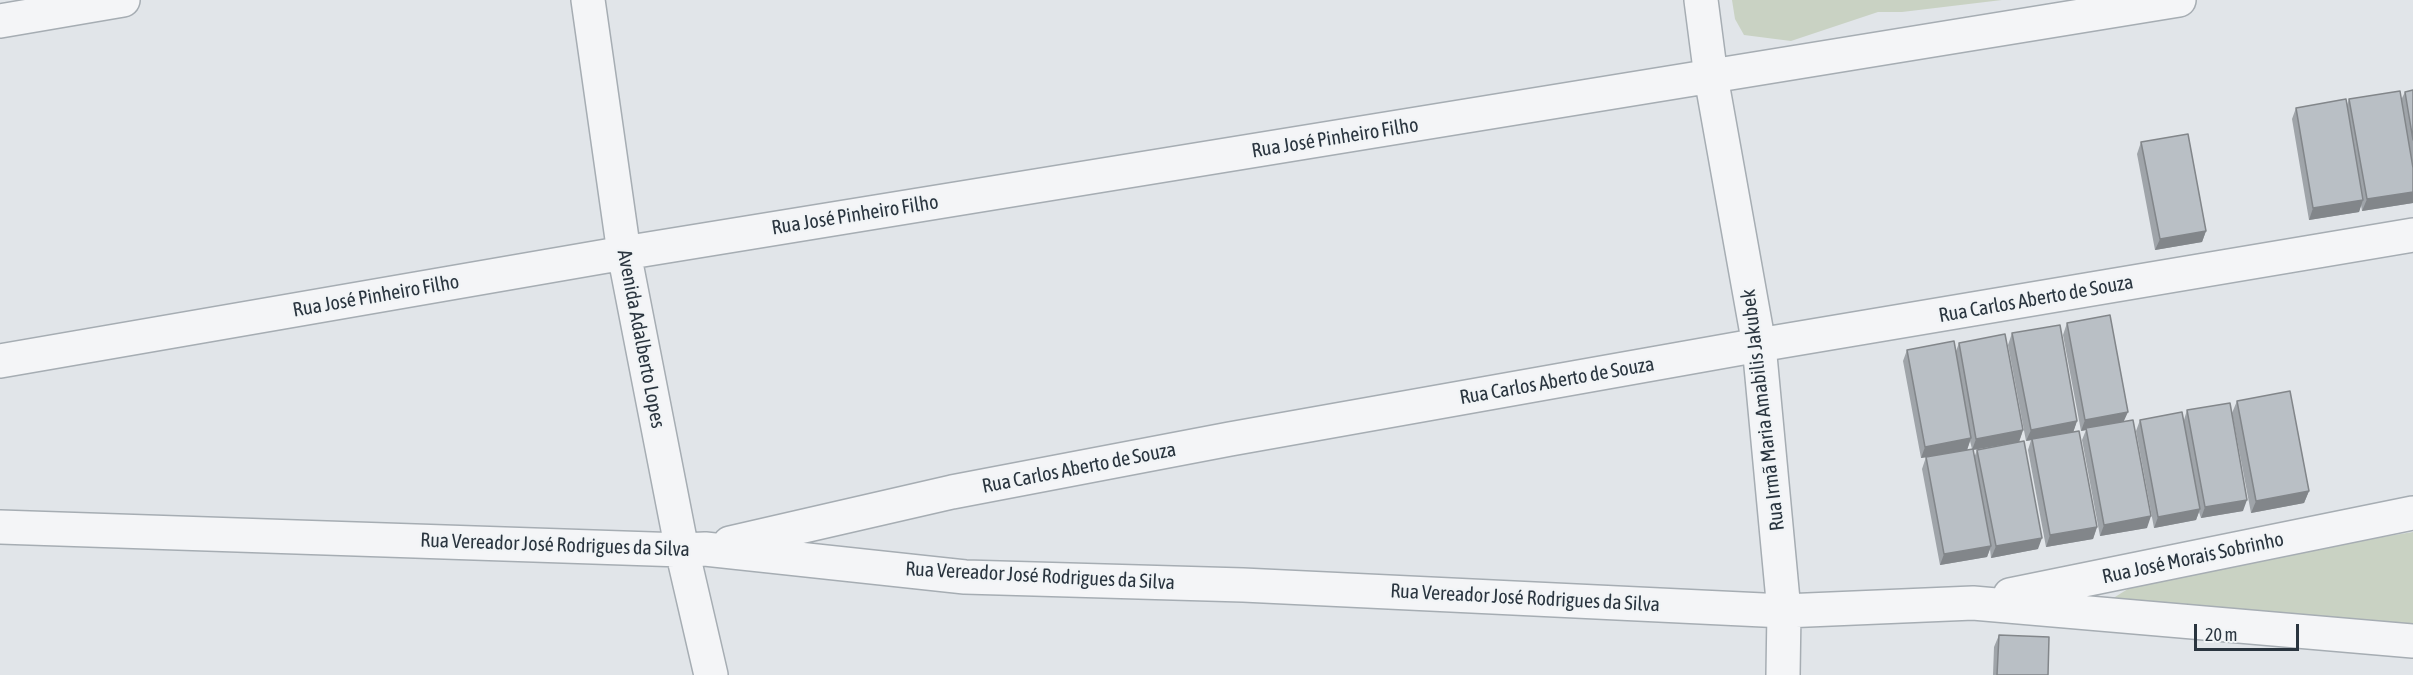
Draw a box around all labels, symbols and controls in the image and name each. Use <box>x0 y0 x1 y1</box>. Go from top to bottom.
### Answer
street label: Rua José Pinheiro Filho <box>1250 113 1420 163</box>
street label: Rua José Pinheiro Filho <box>770 190 940 240</box>
street label: Avenida Adalberto Lopes <box>612 248 670 430</box>
street label: Rua José Pinheiro Filho <box>291 270 461 322</box>
street label: Rua Carlos Aberto de Souza <box>1937 270 2135 328</box>
street label: Rua Irmã Maria Amabilis Jakubek <box>1736 288 1790 532</box>
street label: Rua Carlos Aberto de Souza <box>1458 352 1656 410</box>
street label: Rua Carlos Aberto de Souza <box>980 437 1178 499</box>
street label: Rua José Morais Sobrinho <box>2100 527 2286 589</box>
street label: Rua Vereador José Rodrigues da Silva <box>420 528 690 562</box>
street label: Rua Vereador José Rodrigues da Silva <box>905 557 1175 595</box>
street label: Rua Vereador José Rodrigues da Silva <box>1390 579 1660 617</box>
scale bar <box>2197 612 2302 650</box>
text: 20 m <box>2205 624 2237 645</box>

